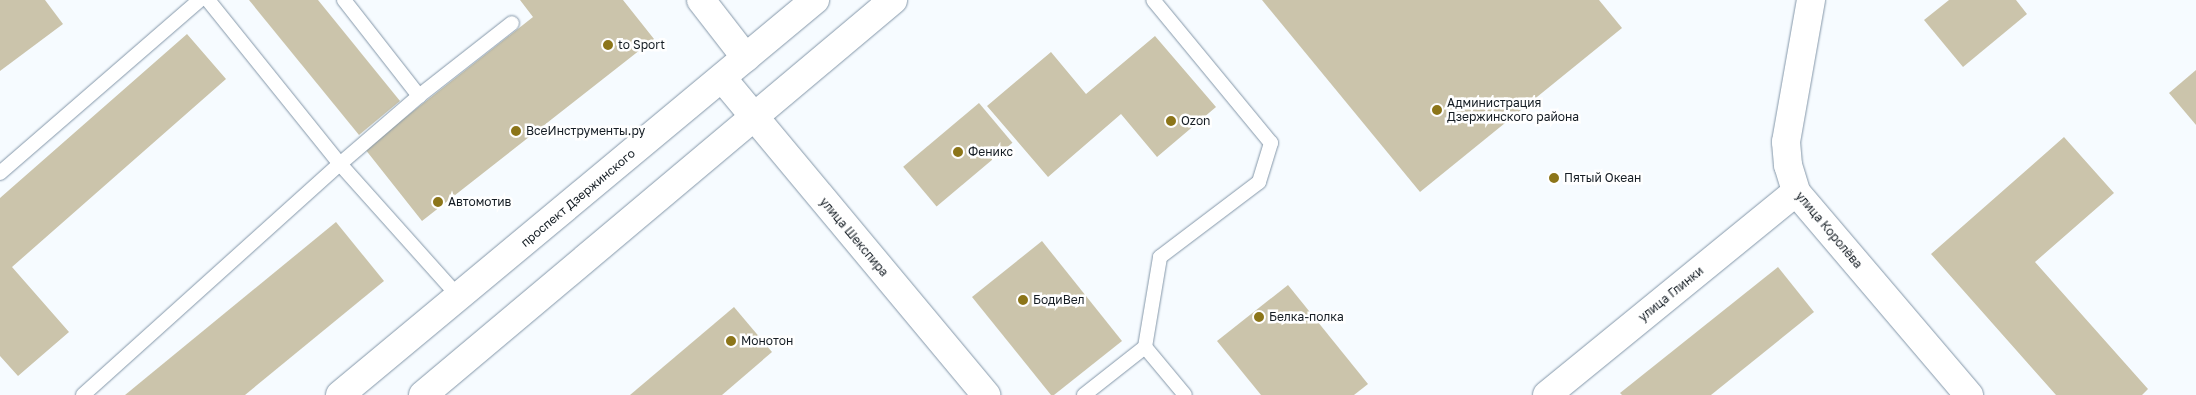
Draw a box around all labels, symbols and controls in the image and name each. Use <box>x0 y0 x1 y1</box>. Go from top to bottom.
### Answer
place label: to Sport <box>618 38 665 52</box>
marker: to Sport <box>602 39 614 51</box>
place label: Администрация Дзержинского района <box>1447 96 1579 124</box>
marker: Администрация Дзержинского района <box>1431 104 1443 116</box>
place label: Ozon <box>1181 114 1210 128</box>
marker: Ozon <box>1165 115 1177 127</box>
place label: ВсеИнструменты.ру <box>526 124 645 138</box>
marker: ВсеИнструменты.ру <box>510 125 522 137</box>
place label: Феникс <box>968 145 1013 159</box>
street label: проспект Дзержинского <box>518 146 638 250</box>
marker: Феникс <box>952 146 964 158</box>
place label: Пятый Океан <box>1564 171 1641 185</box>
marker: Пятый Океан <box>1548 172 1560 184</box>
street label: улица Королёва <box>1793 189 1865 271</box>
place label: Автомотив <box>448 195 511 209</box>
street label: улица Шекспира <box>817 195 891 279</box>
marker: Автомотив <box>432 196 444 208</box>
street label: улица Глинки <box>1636 263 1706 325</box>
place label: БодиВел <box>1033 293 1085 307</box>
marker: БодиВел <box>1017 294 1029 306</box>
place label: Белка-полка <box>1269 310 1344 324</box>
marker: Белка-полка <box>1253 311 1265 323</box>
place label: Монотон <box>741 334 793 348</box>
marker: Монотон <box>725 335 737 347</box>

